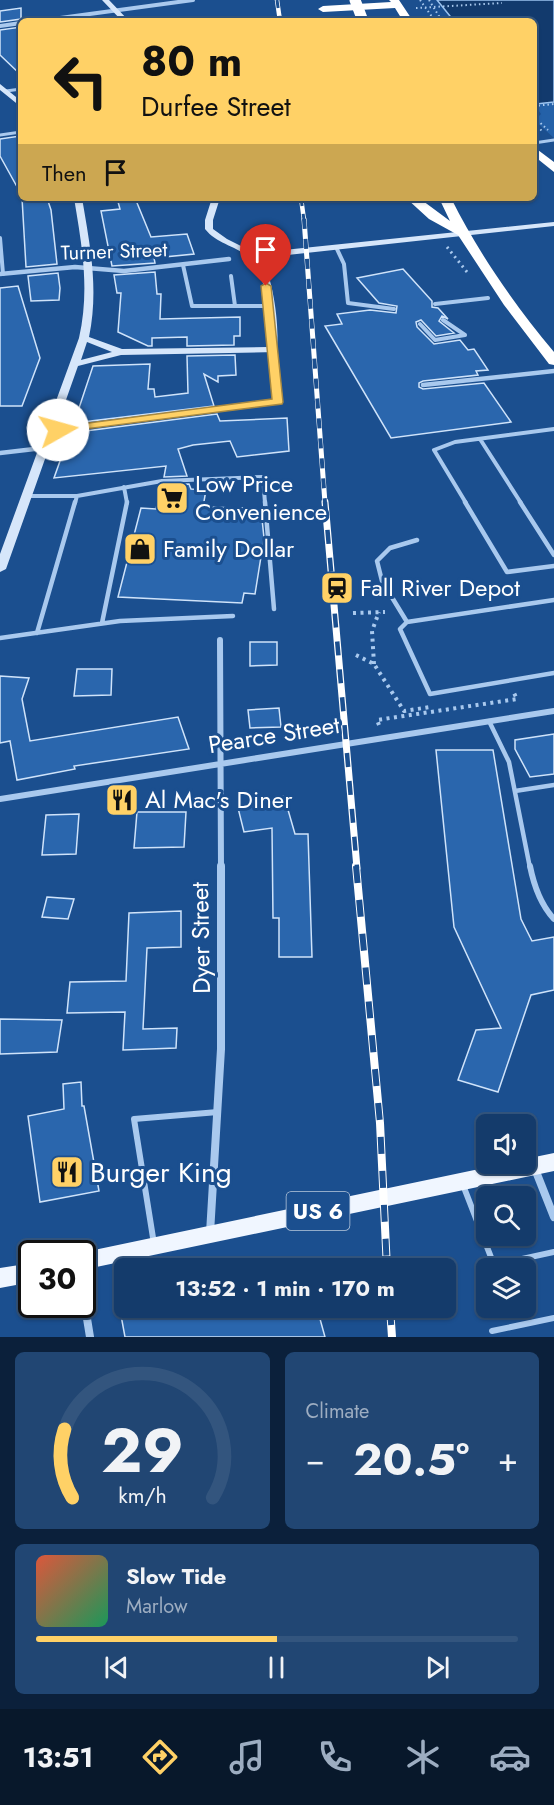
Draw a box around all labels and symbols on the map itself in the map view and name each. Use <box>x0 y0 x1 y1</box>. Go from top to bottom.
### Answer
pin <box>240 224 291 286</box>
street label: Turner Street <box>60 235 168 268</box>
position arrow <box>26 398 90 462</box>
place label: Low Price Convenience <box>195 466 327 529</box>
supermarket icon: Low Price Convenience <box>154 480 190 516</box>
shop icon: Family Dollar <box>122 531 158 567</box>
place label: Family Dollar <box>163 531 295 566</box>
station icon: Fall River Depot <box>319 570 355 606</box>
place label: Fall River Depot <box>360 570 520 605</box>
street label: Pearce Street <box>206 707 342 762</box>
restaurant icon: Al Mac's Diner <box>104 782 140 818</box>
place label: Al Mac's Diner <box>145 782 293 817</box>
street label: Dyer Street <box>182 882 219 994</box>
place label: Burger King <box>90 1152 232 1193</box>
restaurant icon: Burger King <box>49 1154 85 1190</box>
road number: US 6 <box>286 1192 350 1230</box>
speed limit sign: 30 <box>18 1240 96 1318</box>

